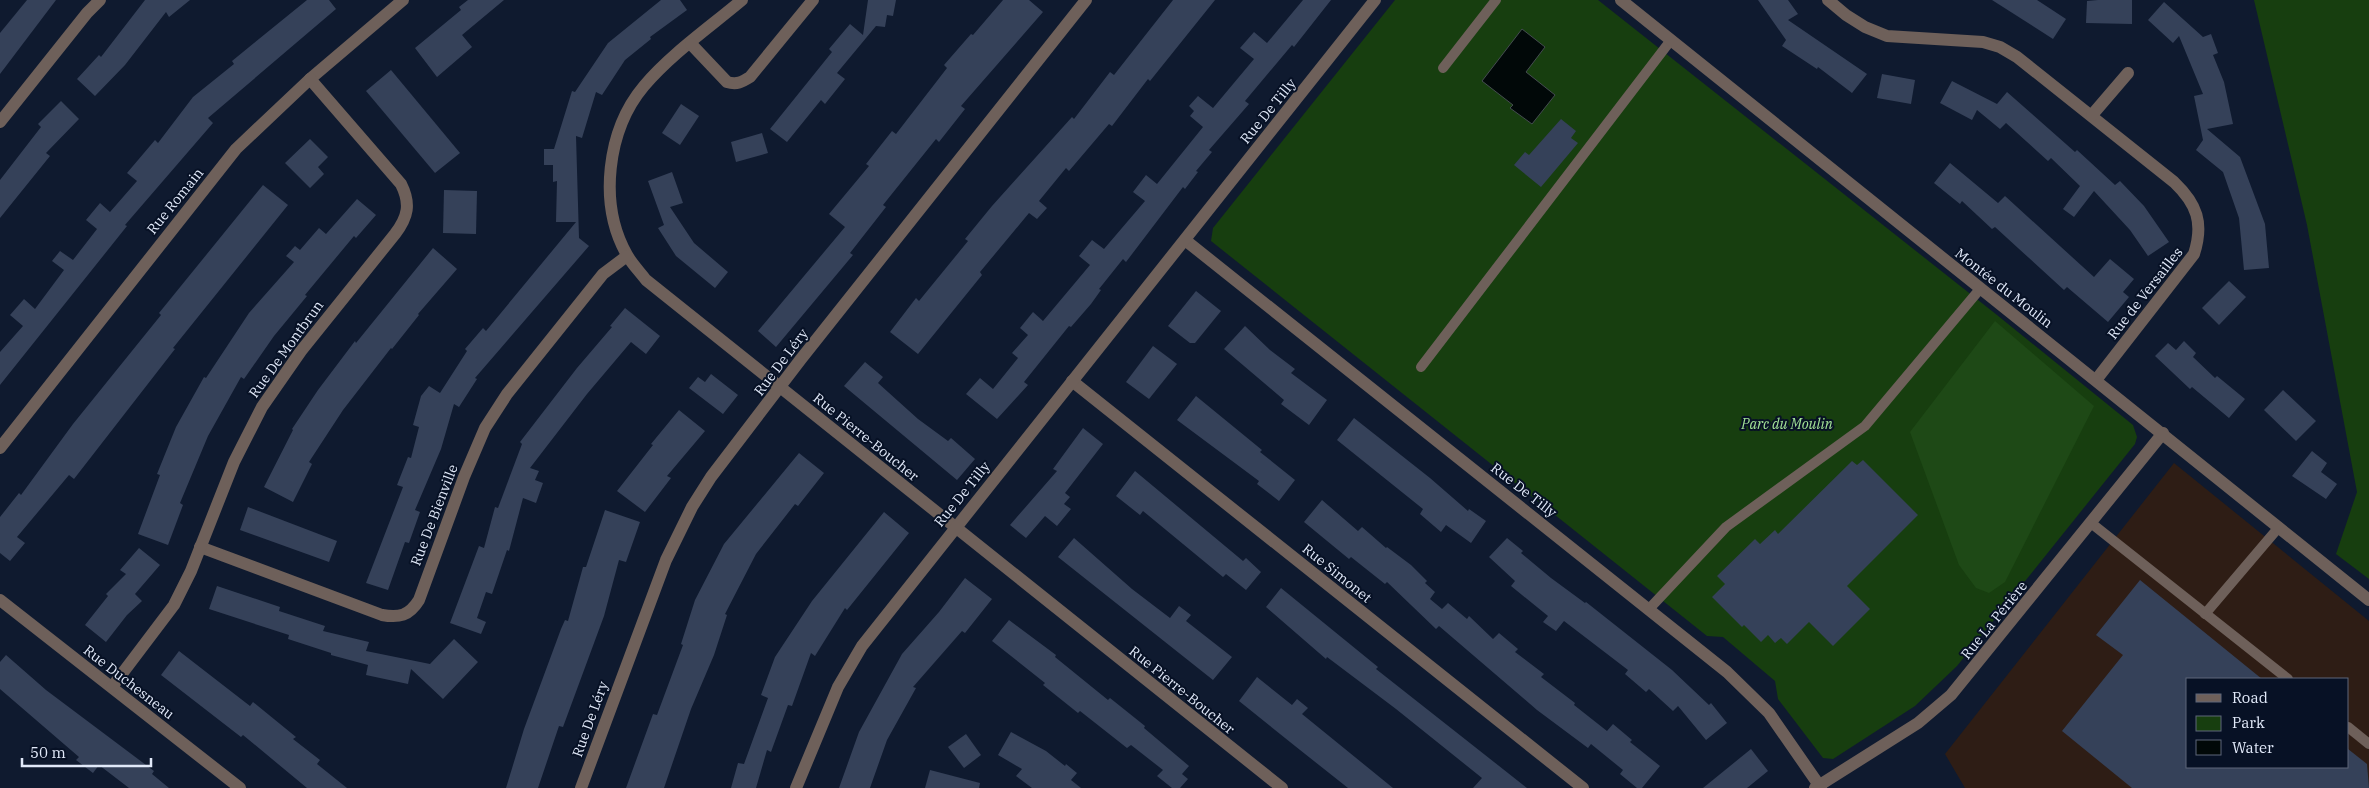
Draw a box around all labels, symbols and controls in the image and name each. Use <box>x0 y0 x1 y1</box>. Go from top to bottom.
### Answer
street label: Rue De Tilly <box>1236 74 1300 147</box>
street label: Rue Romain <box>143 164 207 238</box>
street label: Rue de Versailles <box>2103 243 2187 343</box>
street label: Montée du Moulin <box>1952 244 2056 332</box>
street label: Rue De Montbrun <box>245 297 327 401</box>
street label: Rue De Léry <box>750 324 812 399</box>
street label: Rue Pierre-Boucher <box>810 389 923 486</box>
park label: Parc du Moulin <box>1740 415 1833 433</box>
street label: Rue De Tilly <box>930 457 994 530</box>
street label: Rue De Tilly <box>1487 459 1561 522</box>
street label: Rue De Bienville <box>406 462 462 568</box>
street label: Rue Simonet <box>1299 540 1375 606</box>
street label: Rue La Périère <box>1957 577 2031 663</box>
street label: Rue Duchesneau <box>80 641 178 723</box>
street label: Rue Pierre-Boucher <box>1126 642 1239 739</box>
street label: Rue De Léry <box>568 678 612 759</box>
legend <box>2186 678 2349 768</box>
text: Road <box>2232 688 2268 707</box>
text: Park <box>2232 713 2265 732</box>
scale bar <box>22 736 151 768</box>
text: Water <box>2232 738 2274 757</box>
text: 50 m <box>30 743 66 762</box>

